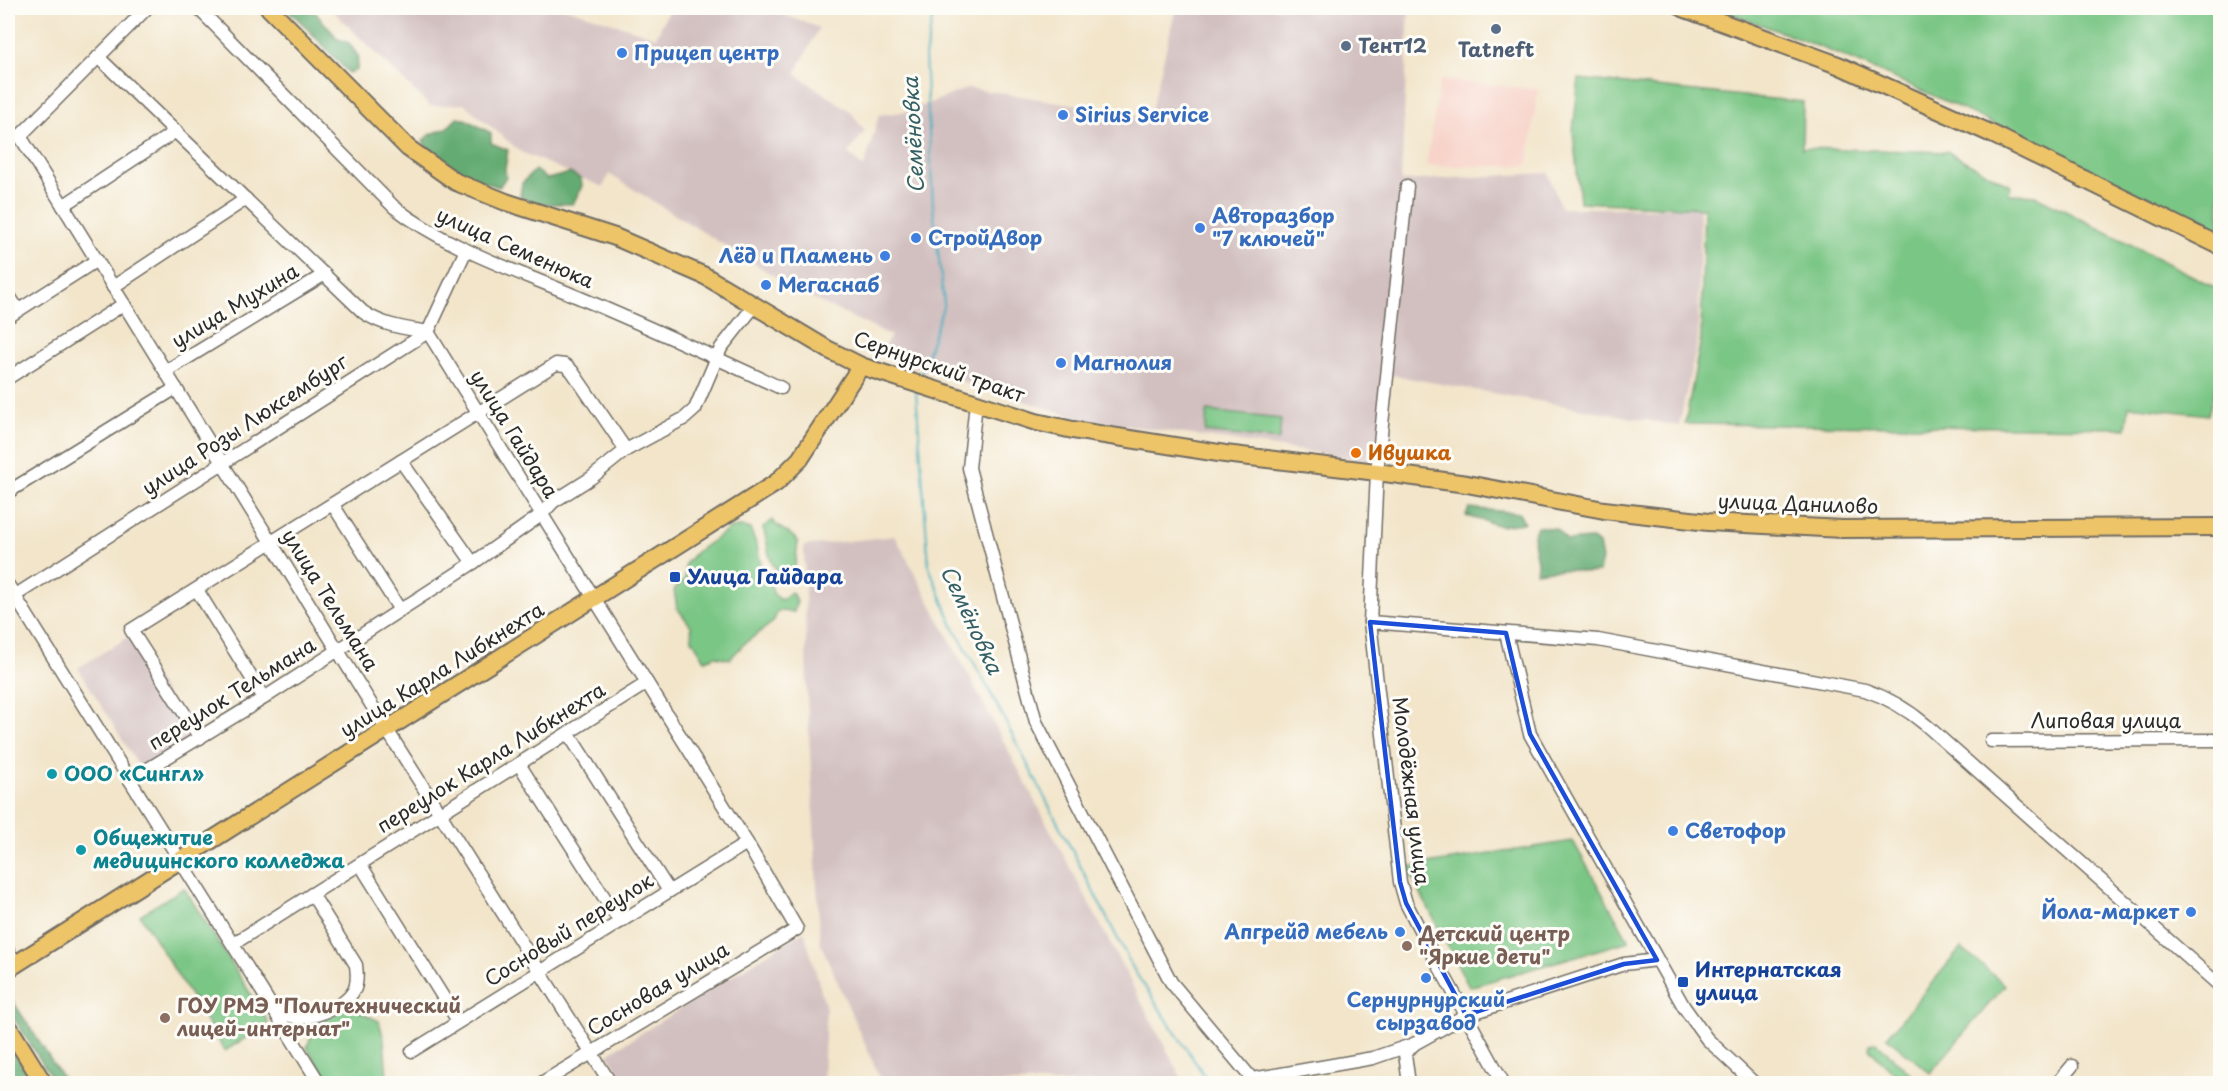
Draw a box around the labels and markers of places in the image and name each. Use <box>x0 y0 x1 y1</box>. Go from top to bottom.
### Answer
marker: Tatneft <box>1489 22 1503 36</box>
place label: Тент12 <box>1358 30 1427 60</box>
place label: Tatneft <box>1458 34 1535 64</box>
place label: Прицеп центр <box>634 37 779 67</box>
marker: Тент12 <box>1339 39 1353 53</box>
marker: Прицеп центр <box>615 46 629 60</box>
place label: Sirius Service <box>1075 99 1209 129</box>
marker: Sirius Service <box>1056 108 1070 122</box>
place label: Авторазбор "7 ключей" <box>1212 200 1335 253</box>
marker: Авторазбор "7 ключей" <box>1193 221 1207 235</box>
place label: СтройДвор <box>928 222 1042 252</box>
marker: СтройДвор <box>909 231 923 245</box>
place label: Лёд и Пламень <box>719 240 873 270</box>
marker: Лёд и Пламень <box>878 249 892 263</box>
place label: Мегаснаб <box>778 269 880 299</box>
marker: Мегаснаб <box>759 278 773 292</box>
place label: Магнолия <box>1073 347 1172 377</box>
marker: Магнолия <box>1054 356 1068 370</box>
place label: Ивушка <box>1368 437 1452 467</box>
marker: Ивушка <box>1349 446 1363 460</box>
place label: Улица Гайдара <box>686 561 843 591</box>
marker: Улица Гайдара <box>668 570 682 584</box>
place label: ООО «Сингл» <box>64 758 204 788</box>
marker: ООО «Сингл» <box>45 767 59 781</box>
place label: Светофор <box>1685 815 1786 845</box>
place label: Общежитие медицинского колледжа <box>93 822 345 875</box>
marker: Светофор <box>1666 824 1680 838</box>
marker: Общежитие медицинского колледжа <box>74 843 88 857</box>
place label: Йола-маркет <box>2041 896 2180 926</box>
marker: Йола-маркет <box>2184 905 2198 919</box>
place label: Апгрейд мебель <box>1223 916 1388 946</box>
place label: Детский центр "Яркие дети" <box>1418 918 1570 971</box>
marker: Апгрейд мебель <box>1393 925 1407 939</box>
marker: Детский центр "Яркие дети" <box>1400 939 1414 953</box>
place label: Интернатская улица <box>1695 954 1842 1007</box>
marker: Сернурнурский сырзавод <box>1419 971 1433 985</box>
marker: Интернатская улица <box>1676 975 1690 989</box>
place label: Сернурнурский сырзавод <box>1347 984 1505 1037</box>
place label: ГОУ РМЭ "Политехнический лицей-интернат" <box>176 990 461 1043</box>
marker: ГОУ РМЭ "Политехнический лицей-интернат" <box>158 1011 172 1025</box>

